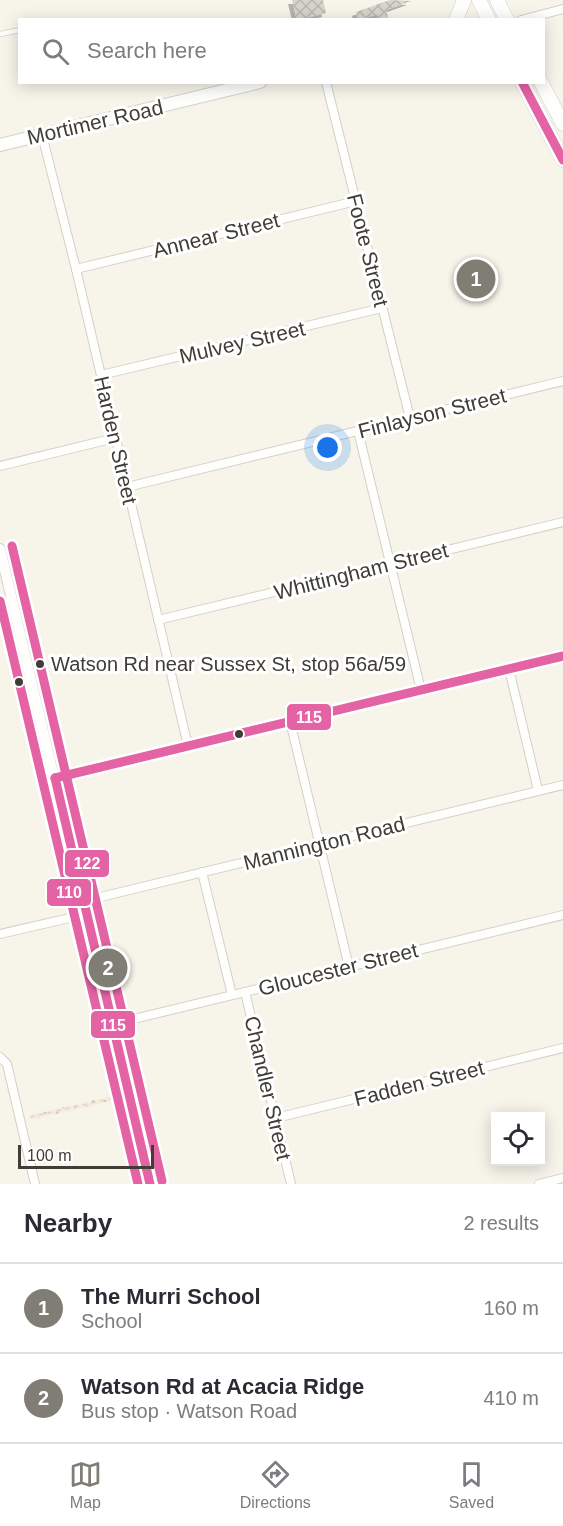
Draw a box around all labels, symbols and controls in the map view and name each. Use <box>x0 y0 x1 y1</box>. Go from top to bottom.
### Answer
search box <box>18 18 545 84</box>
icon: search <box>39 35 72 68</box>
text: Search here <box>87 38 207 63</box>
street label: Mortimer Road <box>25 95 165 149</box>
street label: Foote Street <box>343 191 393 309</box>
street label: Annear Street <box>150 208 282 262</box>
pin: 1 <box>456 256 496 302</box>
street label: Mulvey Street <box>177 316 307 368</box>
street label: Harden Street <box>90 374 142 506</box>
street label: Finlayson Street <box>356 383 509 443</box>
your location <box>313 433 342 462</box>
street label: Whittingham Street <box>272 538 451 604</box>
place label: Watson Rd near Sussex St, stop 56a/59 <box>51 653 406 675</box>
marker: Watson Rd near Sussex St, stop 56a/59 <box>34 658 46 670</box>
unlabelled marker <box>13 676 25 688</box>
line badge: 115 <box>286 703 332 731</box>
text: 115 <box>296 709 322 726</box>
unlabelled marker <box>233 728 245 740</box>
street label: Mannington Road <box>241 812 407 874</box>
line badge: 122 <box>64 849 110 878</box>
text: 122 <box>74 855 100 872</box>
line badge: 110 <box>46 878 92 907</box>
text: 110 <box>56 884 82 901</box>
street label: Gloucester Street <box>256 938 420 1000</box>
pin: 2 <box>88 946 128 990</box>
line badge: 115 <box>90 1010 136 1039</box>
street label: Chandler Street <box>240 1014 296 1162</box>
text: 115 <box>100 1017 126 1034</box>
street label: Fadden Street <box>352 1056 487 1110</box>
map controls <box>491 1112 545 1166</box>
button: locate <box>491 1112 545 1166</box>
scale bar <box>18 1142 154 1170</box>
text: 100 m <box>27 1147 71 1164</box>
text: Nearby <box>24 1208 112 1238</box>
text: 2 results <box>463 1212 539 1234</box>
text: The Murri School <box>81 1284 261 1309</box>
text: 1 <box>38 1297 49 1319</box>
text: 160 m <box>483 1297 539 1319</box>
text: School <box>81 1310 142 1332</box>
text: Watson Rd at Acacia Ridge <box>81 1374 364 1399</box>
text: 2 <box>38 1387 49 1409</box>
text: 410 m <box>483 1387 539 1409</box>
text: Bus stop · Watson Road <box>81 1400 297 1422</box>
tab: Map <box>69 1458 102 1512</box>
tab: Directions <box>240 1458 311 1512</box>
tab: Saved <box>449 1458 494 1512</box>

